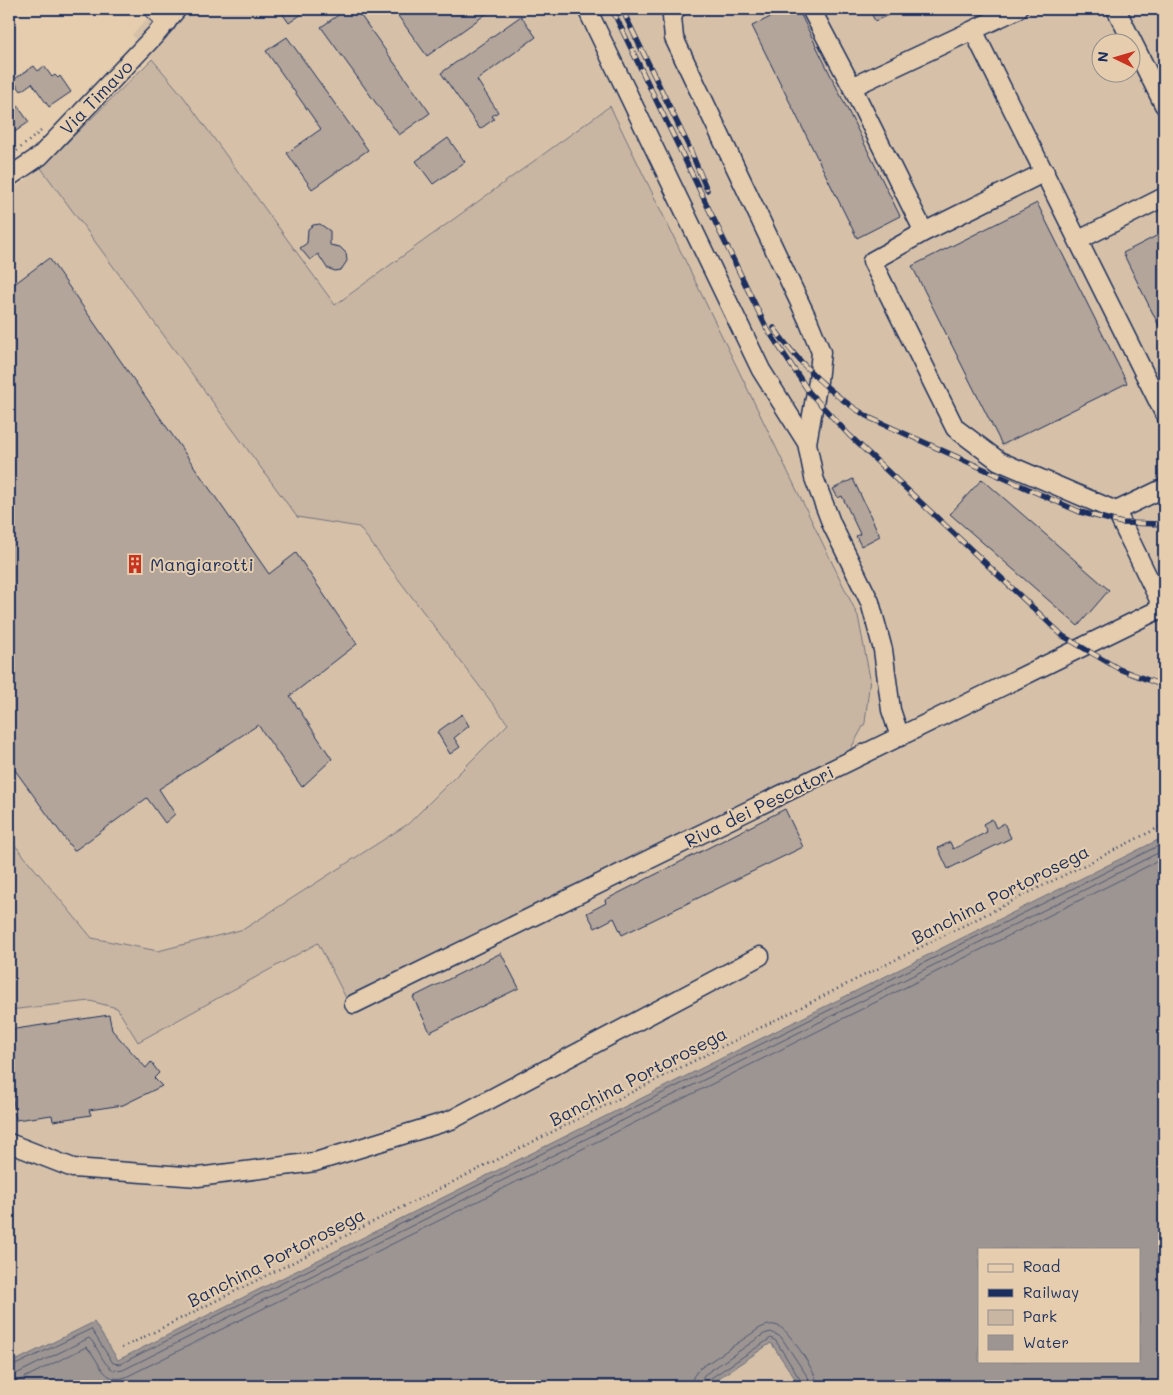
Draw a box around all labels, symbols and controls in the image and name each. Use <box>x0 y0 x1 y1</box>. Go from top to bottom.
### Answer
north arrow <box>1090 32 1140 82</box>
text: N <box>1093 51 1112 63</box>
street label: Via Timavo <box>54 54 138 140</box>
place label: Mangiarotti <box>150 552 254 576</box>
building icon: Mangiarotti <box>124 553 146 575</box>
street label: Riva dei Pescatori <box>680 759 838 853</box>
street label: Banchina Portorosega <box>907 839 1093 949</box>
street label: Banchina Portorosega <box>545 1021 731 1131</box>
street label: Banchina Portorosega <box>183 1202 369 1312</box>
legend <box>978 1248 1140 1362</box>
text: Road <box>1023 1256 1060 1276</box>
text: Railway <box>1023 1282 1079 1302</box>
text: Park <box>1023 1306 1057 1326</box>
text: Water <box>1023 1332 1069 1352</box>

